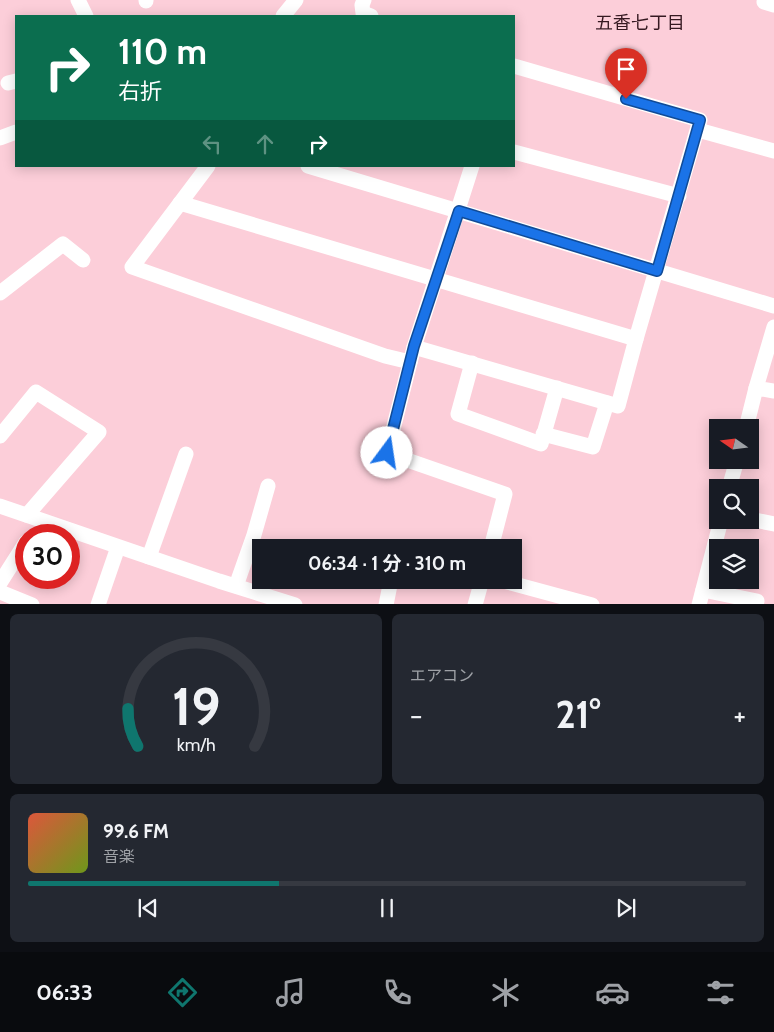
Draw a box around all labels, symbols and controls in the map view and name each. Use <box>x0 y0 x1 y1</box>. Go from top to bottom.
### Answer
district label: 五香七丁目 <box>595 12 685 34</box>
text: 110 m <box>118 30 207 73</box>
icon: right <box>35 35 100 100</box>
pin <box>605 48 647 99</box>
icon: arrive <box>612 55 640 83</box>
text: 右折 <box>118 78 162 105</box>
icon: left <box>198 130 226 158</box>
icon: ahead <box>251 130 279 158</box>
icon: right <box>304 130 332 158</box>
north arrow <box>709 419 759 469</box>
map controls <box>709 419 759 589</box>
position arrow <box>360 426 412 478</box>
button: search <box>709 479 759 529</box>
speed limit sign: 30 <box>15 524 80 589</box>
button: layers <box>709 539 759 589</box>
text: 06:34 · 1 分 · 310 m <box>308 552 466 575</box>
text: エアコン <box>410 666 474 685</box>
text: 19 <box>172 675 220 738</box>
text: 21° <box>555 691 601 738</box>
text: − <box>410 698 422 732</box>
text: + <box>734 698 746 732</box>
text: km/h <box>176 734 216 755</box>
text: 99.6 FM <box>103 820 169 843</box>
text: 音楽 <box>103 847 135 866</box>
icon: previous <box>134 894 162 922</box>
icon: pause <box>373 894 401 922</box>
icon: next <box>612 894 640 922</box>
icon: directions <box>165 975 200 1010</box>
icon: music <box>273 975 308 1010</box>
icon: phone <box>380 975 415 1010</box>
icon: climate <box>488 975 523 1010</box>
icon: car <box>595 975 630 1010</box>
icon: filters <box>703 975 738 1010</box>
text: 06:33 <box>36 979 93 1006</box>

